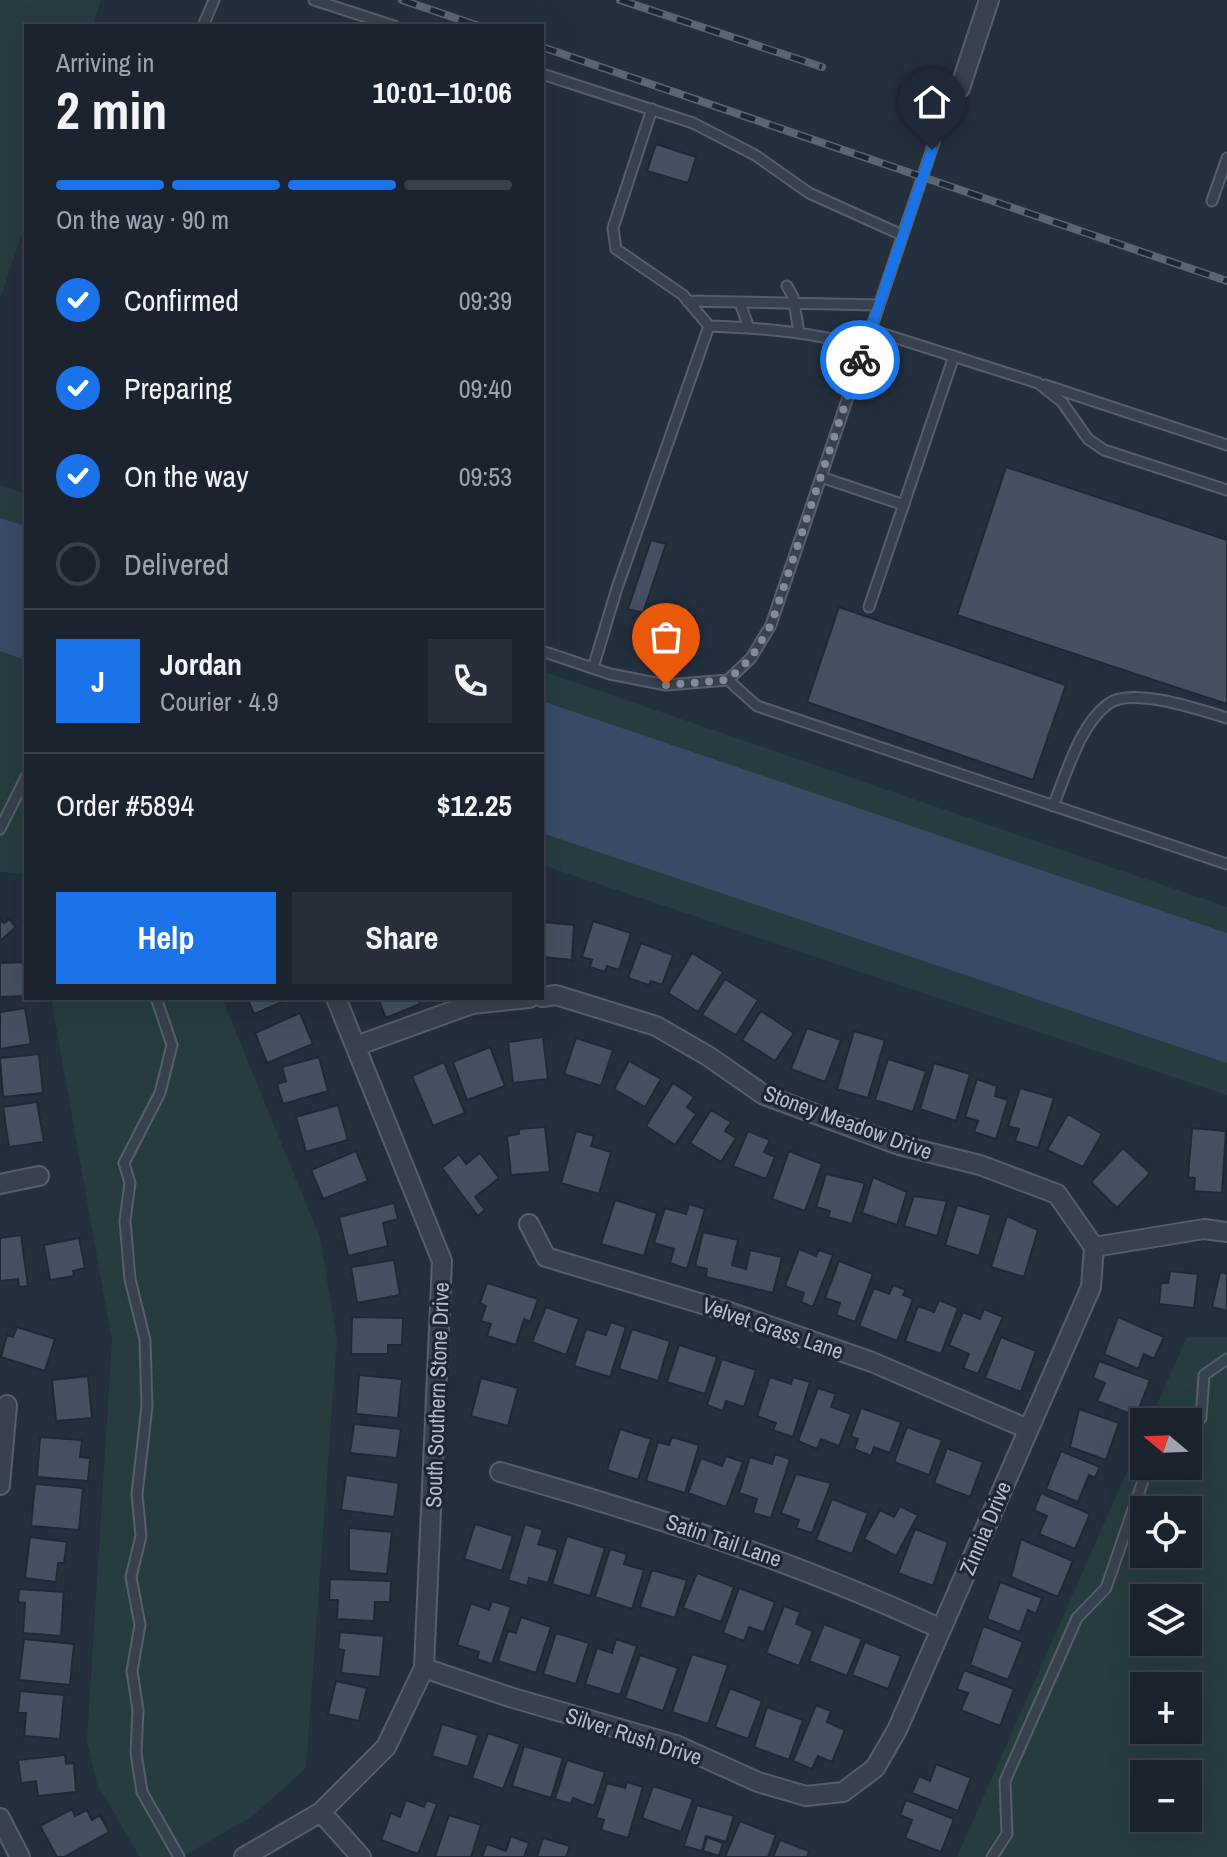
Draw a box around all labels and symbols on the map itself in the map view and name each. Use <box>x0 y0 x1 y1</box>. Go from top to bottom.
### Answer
pin <box>898 68 966 150</box>
courier <box>820 320 900 400</box>
pin <box>632 603 700 685</box>
street label: Stoney Meadow Drive <box>759 1078 937 1166</box>
street label: South Southern Stone Drive <box>418 1282 456 1508</box>
street label: Velvet Grass Lane <box>698 1290 848 1366</box>
north arrow <box>1130 1408 1202 1480</box>
street label: Zinnia Drive <box>952 1476 1018 1580</box>
street label: Satin Tail Lane <box>662 1506 786 1574</box>
street label: Silver Rush Drive <box>562 1700 706 1772</box>

